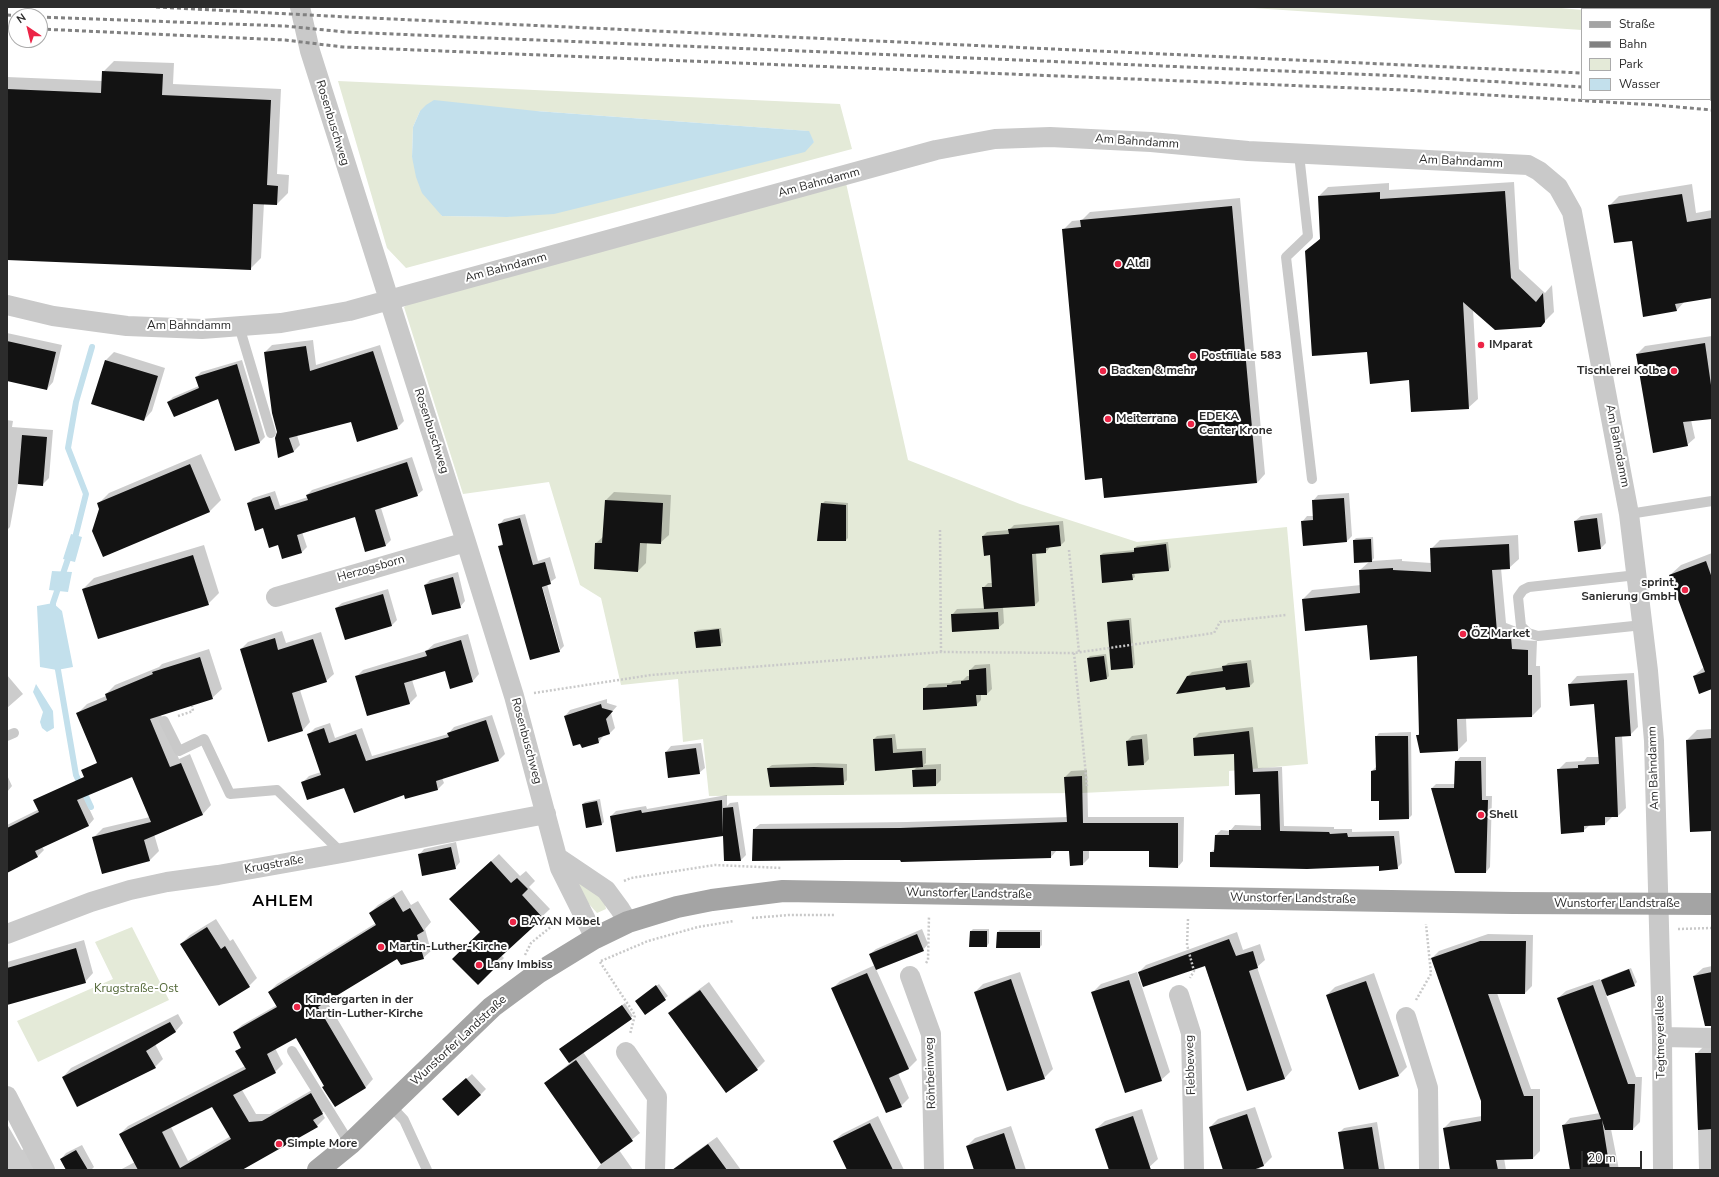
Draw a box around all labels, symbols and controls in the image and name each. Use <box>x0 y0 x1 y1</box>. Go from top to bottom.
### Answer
north arrow <box>8 8 48 48</box>
legend <box>1581 8 1711 100</box>
text: N <box>14 10 29 27</box>
text: Straße <box>1619 16 1655 32</box>
text: Bahn <box>1619 36 1647 52</box>
text: Park <box>1619 56 1643 72</box>
text: Wasser <box>1619 76 1660 92</box>
street label: Rosenbuschweg <box>312 78 352 168</box>
street label: Am Bahndamm <box>1095 132 1179 152</box>
street label: Am Bahndamm <box>1419 153 1503 171</box>
street label: Am Bahndamm <box>777 165 861 201</box>
street label: Am Bahndamm <box>464 250 548 286</box>
place label: Aldi <box>1126 257 1149 271</box>
marker: Aldi <box>1113 259 1123 269</box>
street label: Am Bahndamm <box>147 319 231 333</box>
place label: IMparat <box>1489 338 1532 352</box>
marker: IMparat <box>1476 340 1486 350</box>
place label: Postfiliale 583 <box>1201 349 1282 363</box>
marker: Postfiliale 583 <box>1188 351 1198 361</box>
place label: Backen & mehr <box>1111 364 1195 378</box>
place label: Tischlerei Kolbe <box>1577 364 1666 378</box>
marker: Backen & mehr <box>1098 366 1108 376</box>
marker: Tischlerei Kolbe <box>1669 366 1679 376</box>
street label: Rosenbuschweg <box>410 387 452 475</box>
street label: Am Bahndamm <box>1602 403 1632 489</box>
place label: EDEKA Center Krone <box>1199 410 1272 438</box>
place label: Meiterrana <box>1116 412 1177 426</box>
marker: Meiterrana <box>1103 414 1113 424</box>
marker: EDEKA Center Krone <box>1186 419 1196 429</box>
street label: Herzogsborn <box>336 552 406 586</box>
place label: sprint. Sanierung GmbH <box>1581 576 1677 604</box>
marker: sprint. Sanierung GmbH <box>1680 585 1690 595</box>
place label: ÖZ Market <box>1471 627 1530 641</box>
marker: ÖZ Market <box>1458 629 1468 639</box>
street label: Rosenbuschweg <box>508 696 544 786</box>
street label: Am Bahndamm <box>1645 726 1663 810</box>
place label: Shell <box>1489 808 1518 822</box>
marker: Shell <box>1476 810 1486 820</box>
street label: Krugstraße <box>243 853 305 877</box>
street label: Wunstorfer Landstraße <box>906 886 1032 902</box>
street label: Wunstorfer Landstraße <box>1230 891 1356 907</box>
district label: AHLEM <box>252 892 314 912</box>
street label: Wunstorfer Landstraße <box>1554 897 1680 911</box>
place label: BAYAN Möbel <box>521 915 600 929</box>
marker: BAYAN Möbel <box>508 917 518 927</box>
place label: Martin-Luther-Kirche <box>389 940 507 954</box>
marker: Martin-Luther-Kirche <box>376 942 386 952</box>
place label: Lany Imbiss <box>487 958 553 972</box>
marker: Lany Imbiss <box>474 960 484 970</box>
park label: Krugstraße-Ost <box>94 982 178 996</box>
place label: Kindergarten in der Martin-Luther-Kirche <box>305 993 423 1021</box>
street label: Wunstorfer Landstraße <box>408 993 510 1089</box>
street label: Tegtmeyerallee <box>1653 995 1669 1079</box>
marker: Kindergarten in der Martin-Luther-Kirche <box>292 1002 302 1012</box>
street label: Flebbeweg <box>1183 1035 1199 1095</box>
street label: Röhrbeinweg <box>923 1037 939 1109</box>
place label: Simple More <box>287 1137 357 1151</box>
marker: Simple More <box>274 1139 284 1149</box>
scale bar <box>1583 1143 1644 1169</box>
text: 20 m <box>1588 1150 1616 1166</box>

